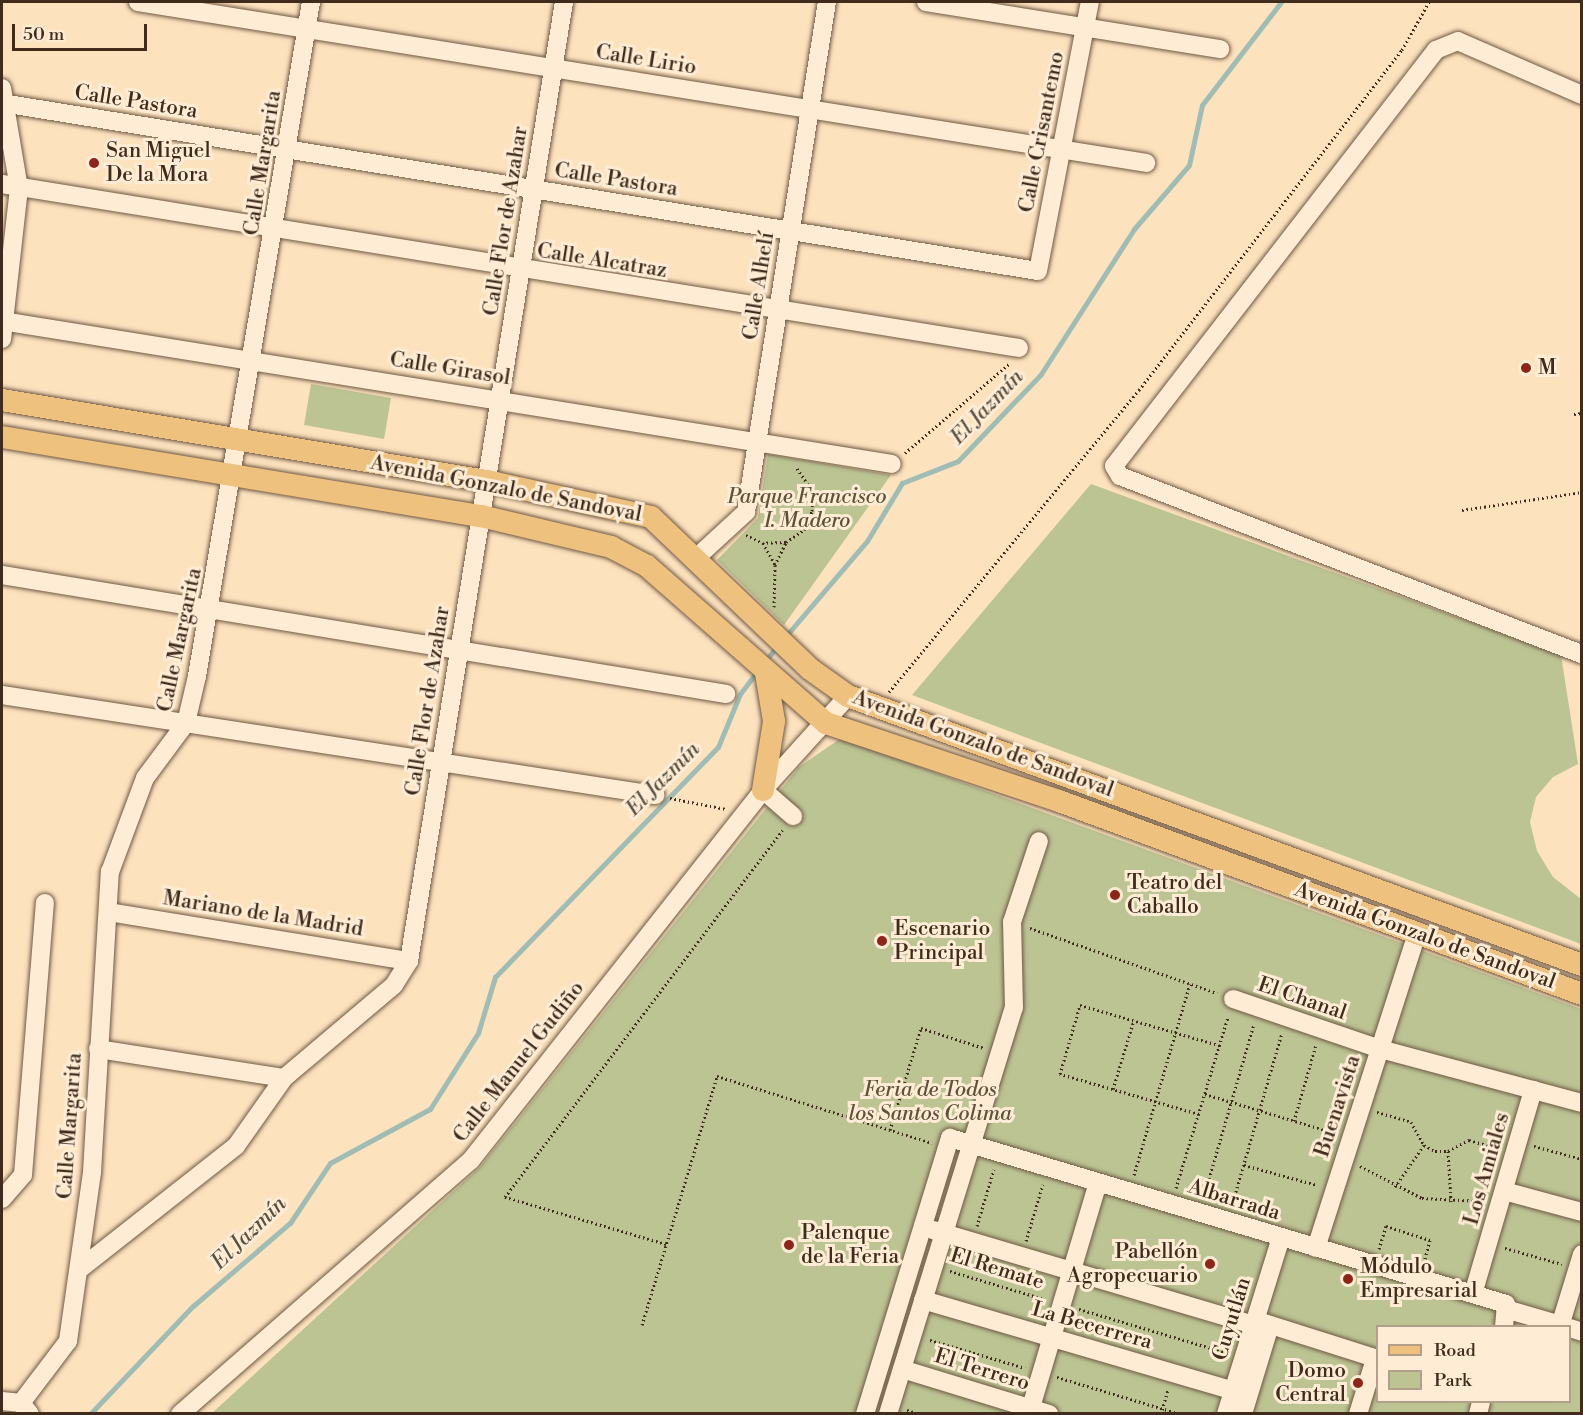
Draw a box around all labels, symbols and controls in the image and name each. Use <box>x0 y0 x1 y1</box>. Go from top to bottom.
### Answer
scale bar <box>15 12 150 50</box>
text: 50 m <box>23 23 64 46</box>
street label: Calle Lirio <box>594 40 698 80</box>
street label: Calle Crisantemo <box>1014 49 1070 215</box>
street label: Calle Pastora <box>73 80 199 124</box>
street label: Calle Margarita <box>239 89 287 237</box>
street label: Calle Flor de Azahar <box>479 124 533 318</box>
place label: San Miguel De la Mora <box>106 138 211 188</box>
marker: San Miguel De la Mora <box>87 156 101 170</box>
street label: Calle Pastora <box>553 158 679 202</box>
street label: Calle Alhelí <box>738 230 780 342</box>
street label: Calle Alcatraz <box>535 238 669 284</box>
street label: Calle Girasol <box>388 347 512 391</box>
place label: M <box>1538 355 1557 381</box>
marker: M <box>1519 361 1533 375</box>
water label: El Jazmín <box>945 364 1029 450</box>
street label: Avenida Gonzalo de Sandoval <box>368 450 644 528</box>
park label: Parque Francisco I. Madero <box>728 484 886 534</box>
street label: Calle Margarita <box>152 566 208 714</box>
street label: Calle Flor de Azahar <box>401 604 455 798</box>
street label: Avenida Gonzalo de Sandoval <box>849 685 1117 803</box>
water label: El Jazmín <box>621 737 705 821</box>
place label: Teatro del Caballo <box>1127 870 1222 920</box>
street label: Avenida Gonzalo de Sandoval <box>1291 877 1559 995</box>
street label: Mariano de la Madrid <box>161 886 365 942</box>
marker: Teatro del Caballo <box>1108 888 1122 902</box>
place label: Escenario Principal <box>894 916 990 966</box>
marker: Escenario Principal <box>875 934 889 948</box>
street label: El Chanal <box>1254 972 1350 1026</box>
street label: Calle Manuel Gudiño <box>448 976 590 1148</box>
street label: Calle Margarita <box>52 1052 88 1200</box>
street label: Buenavista <box>1310 1052 1366 1160</box>
park label: Feria de Todos los Santos Colima <box>848 1077 1012 1127</box>
street label: Los Amiales <box>1459 1110 1515 1228</box>
street label: Albarrada <box>1185 1174 1283 1226</box>
water label: El Jazmín <box>206 1191 292 1275</box>
place label: Palenque de la Feria <box>801 1220 899 1270</box>
marker: Palenque de la Feria <box>782 1238 796 1252</box>
place label: Pabellón Agropecuario <box>1067 1239 1198 1289</box>
street label: El Remate <box>947 1243 1047 1295</box>
place label: Módulo Empresarial <box>1360 1254 1478 1304</box>
marker: Pabellón Agropecuario <box>1203 1257 1217 1271</box>
marker: Módulo Empresarial <box>1341 1272 1355 1286</box>
street label: Cuyutlán <box>1207 1274 1257 1364</box>
street label: La Becerrera <box>1029 1297 1155 1355</box>
legend <box>1376 1325 1571 1403</box>
text: Road <box>1434 1339 1476 1362</box>
street label: El Terrero <box>931 1344 1033 1396</box>
place label: Domo Central <box>1275 1358 1346 1408</box>
text: Park <box>1434 1369 1471 1392</box>
marker: Domo Central <box>1351 1376 1365 1390</box>

